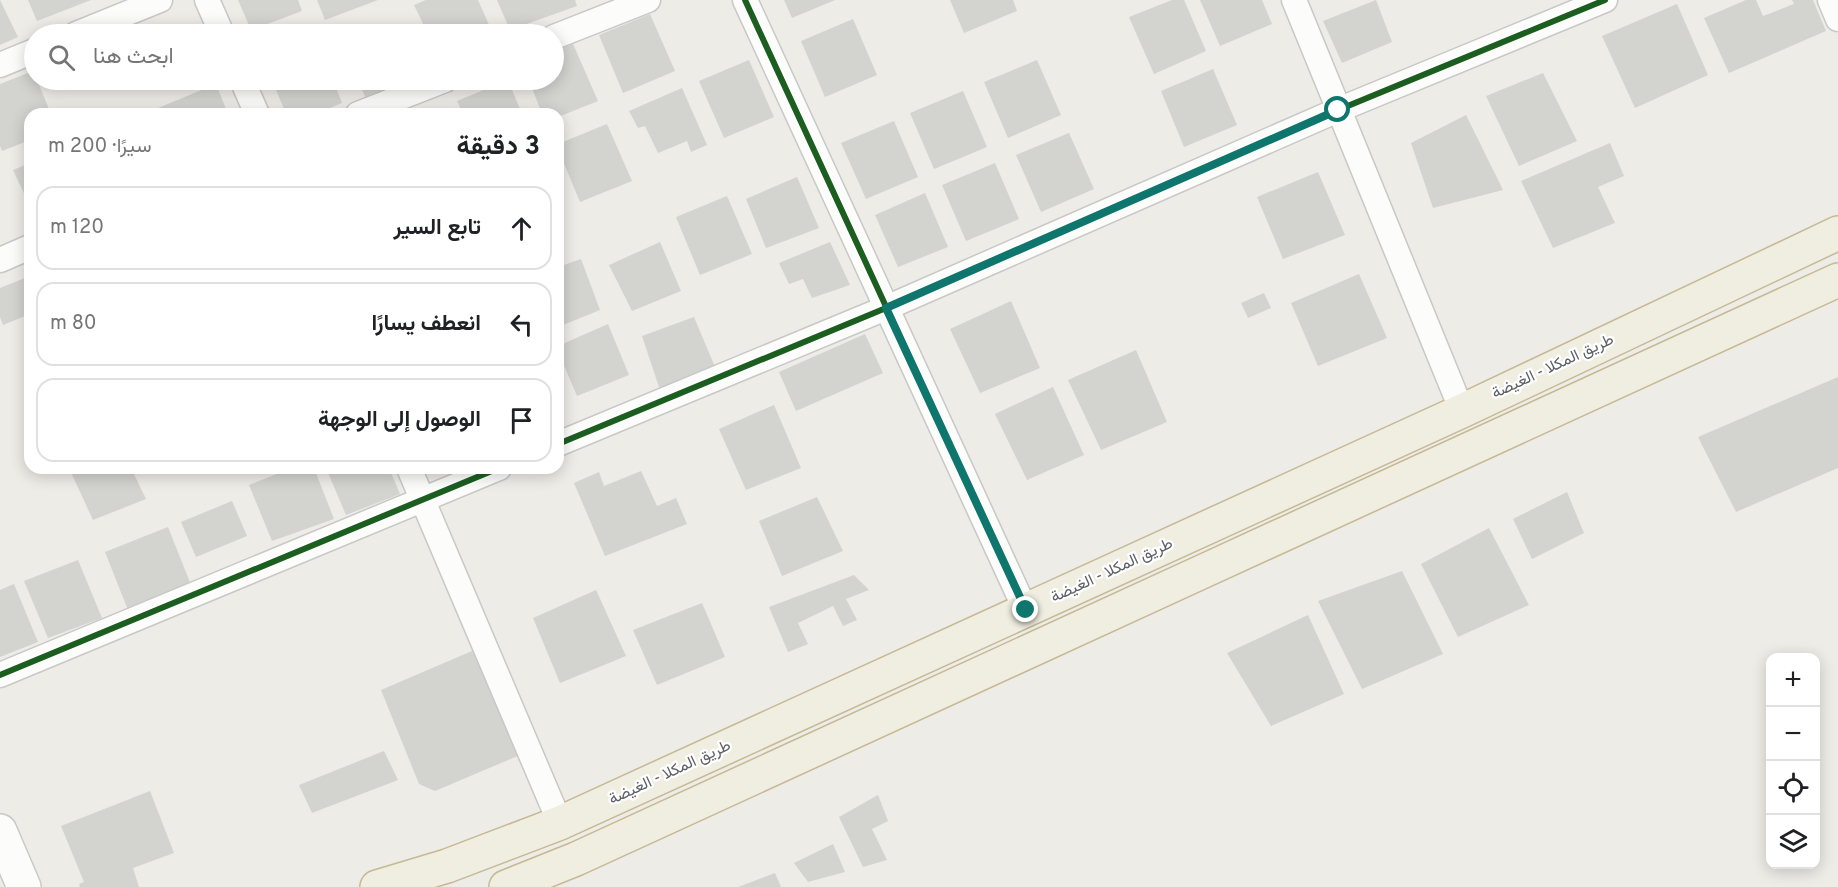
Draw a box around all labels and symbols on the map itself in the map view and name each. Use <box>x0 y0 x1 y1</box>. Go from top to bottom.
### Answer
route start <box>1324 96 1350 122</box>
street label: طريق المكلا - الغيضة <box>1489 330 1617 404</box>
street label: طريق المكلا - الغيضة <box>1048 534 1176 608</box>
route end <box>1012 596 1038 622</box>
street label: طريق المكلا - الغيضة <box>606 736 734 810</box>

